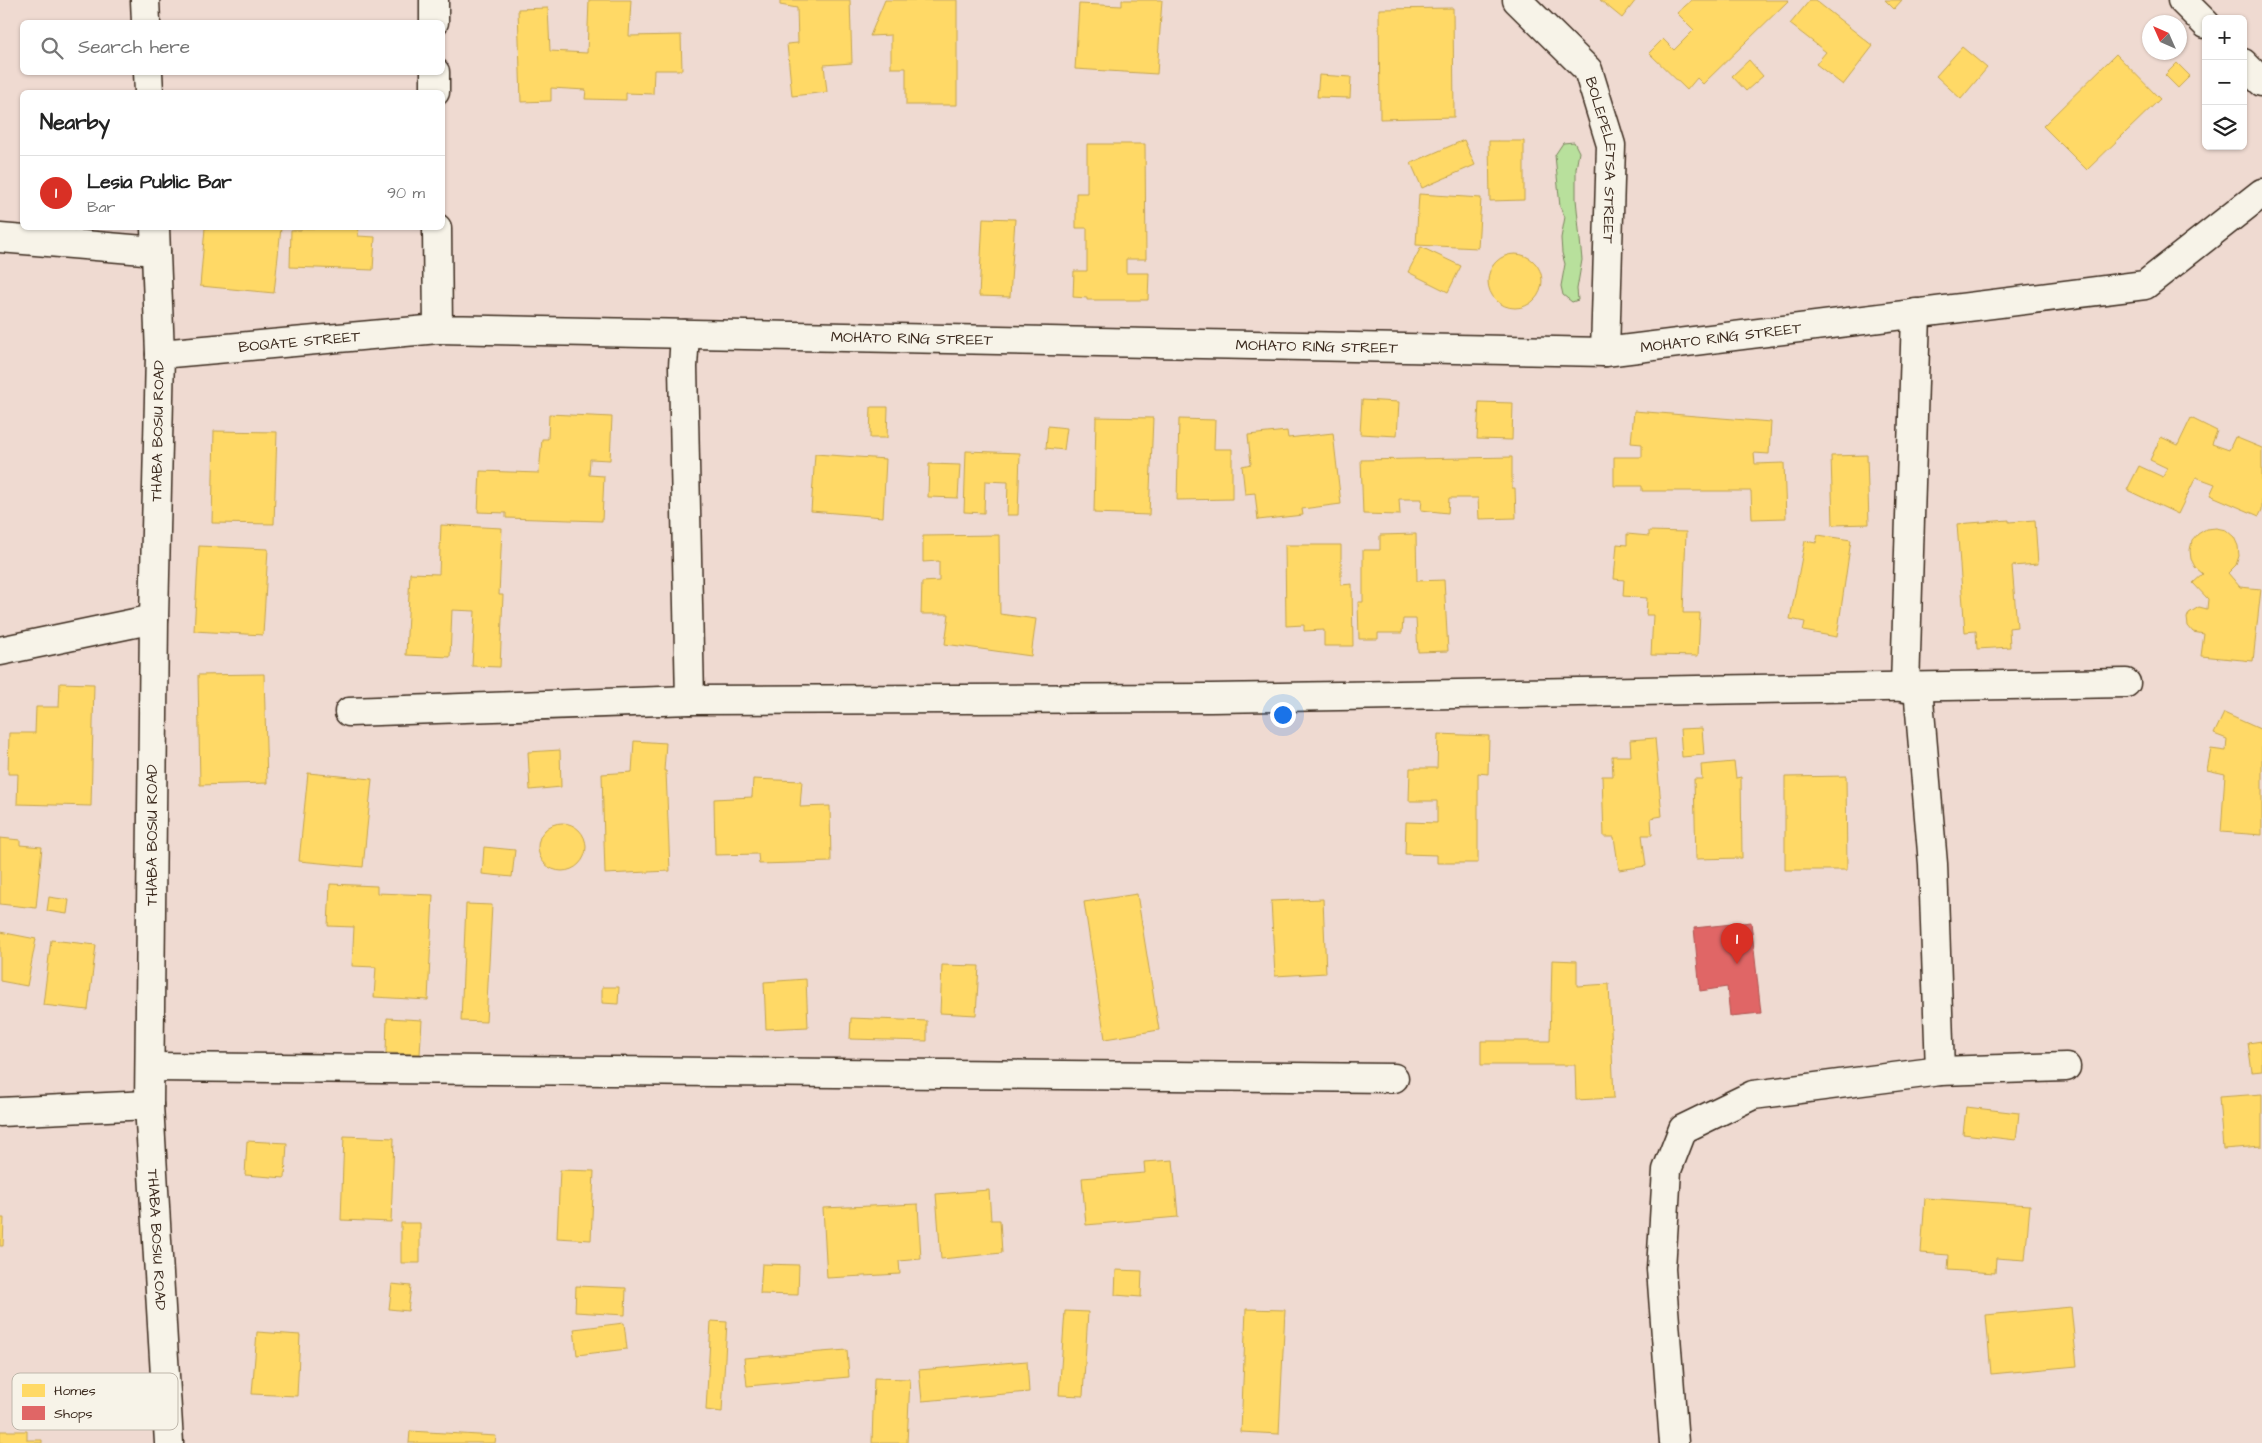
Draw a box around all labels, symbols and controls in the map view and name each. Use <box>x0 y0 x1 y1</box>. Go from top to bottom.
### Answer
north arrow <box>2142 15 2187 60</box>
map controls <box>2202 15 2247 150</box>
button: + <box>2202 15 2247 60</box>
search box <box>20 20 445 75</box>
icon: search <box>38 34 66 62</box>
text: Search here <box>78 34 190 61</box>
button: − <box>2202 60 2247 105</box>
street label: BOLEPELETSA STREET <box>1580 74 1622 244</box>
button: layers <box>2202 105 2247 150</box>
text: Nearby <box>40 108 110 137</box>
text: Lesia Public Bar <box>87 169 232 196</box>
text: 1 <box>55 182 57 204</box>
text: 90 m <box>387 182 425 204</box>
text: Bar <box>87 196 115 218</box>
street label: MOHATO RING STREET <box>1639 317 1803 358</box>
street label: BOQATE STREET <box>238 325 362 357</box>
street label: MOHATO RING STREET <box>831 326 994 350</box>
street label: MOHATO RING STREET <box>1236 334 1399 358</box>
street label: THABA BOSIU ROAD <box>146 360 170 502</box>
your location <box>1270 702 1296 728</box>
street label: THABA BOSIU ROAD <box>142 764 163 906</box>
pin: 1 <box>1721 923 1753 964</box>
street label: THABA BOSIU ROAD <box>142 1168 172 1311</box>
legend <box>12 1373 178 1430</box>
text: Homes <box>54 1381 96 1401</box>
text: Shops <box>54 1404 93 1424</box>

